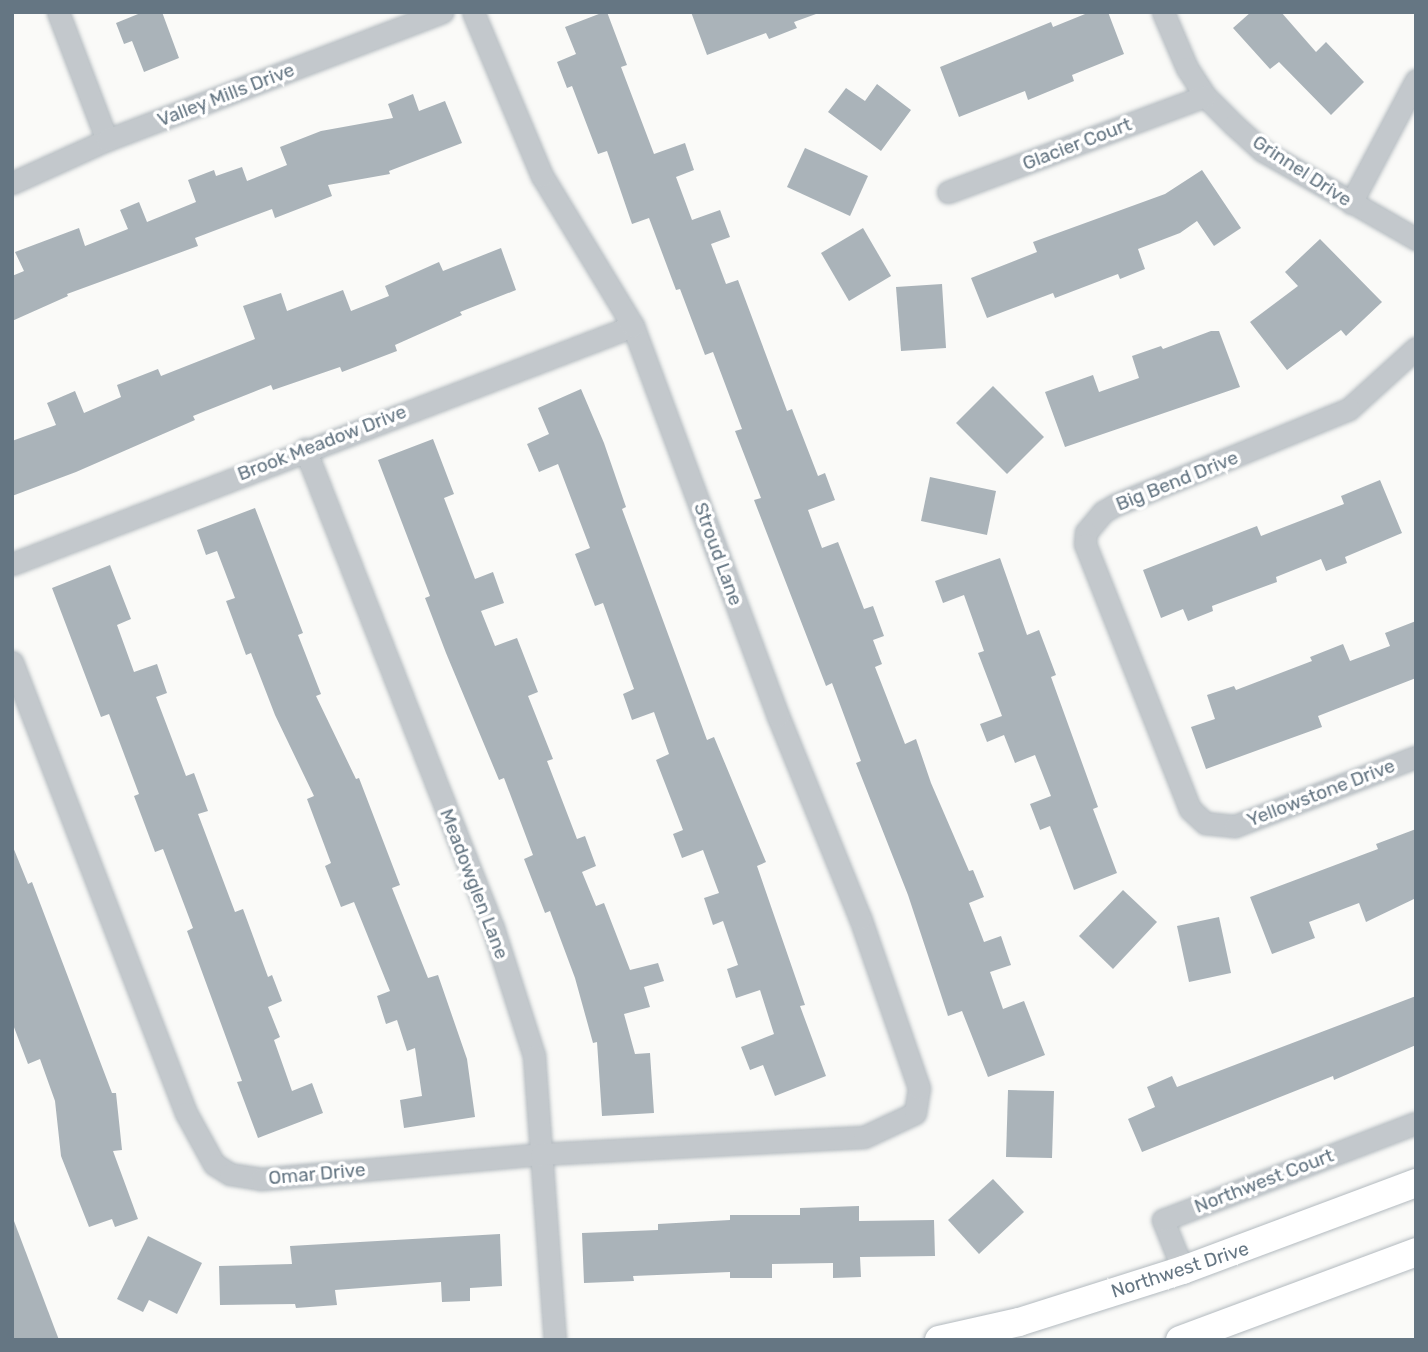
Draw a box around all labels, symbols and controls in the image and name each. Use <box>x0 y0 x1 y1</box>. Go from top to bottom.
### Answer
street label: Valley Mills Drive <box>154 58 298 132</box>
street label: Glacier Court <box>1019 113 1135 175</box>
street label: Grinnel Drive <box>1248 131 1356 211</box>
street label: Brook Meadow Drive <box>234 400 410 486</box>
street label: Big Bend Drive <box>1113 446 1241 516</box>
street label: Stroud Lane <box>689 499 747 609</box>
street label: Yellowstone Drive <box>1244 754 1398 832</box>
street label: Meadowglen Lane <box>435 806 513 962</box>
street label: Northwest Court <box>1191 1144 1337 1218</box>
street label: Omar Drive <box>267 1158 367 1190</box>
street label: Northwest Drive <box>1108 1237 1252 1303</box>

